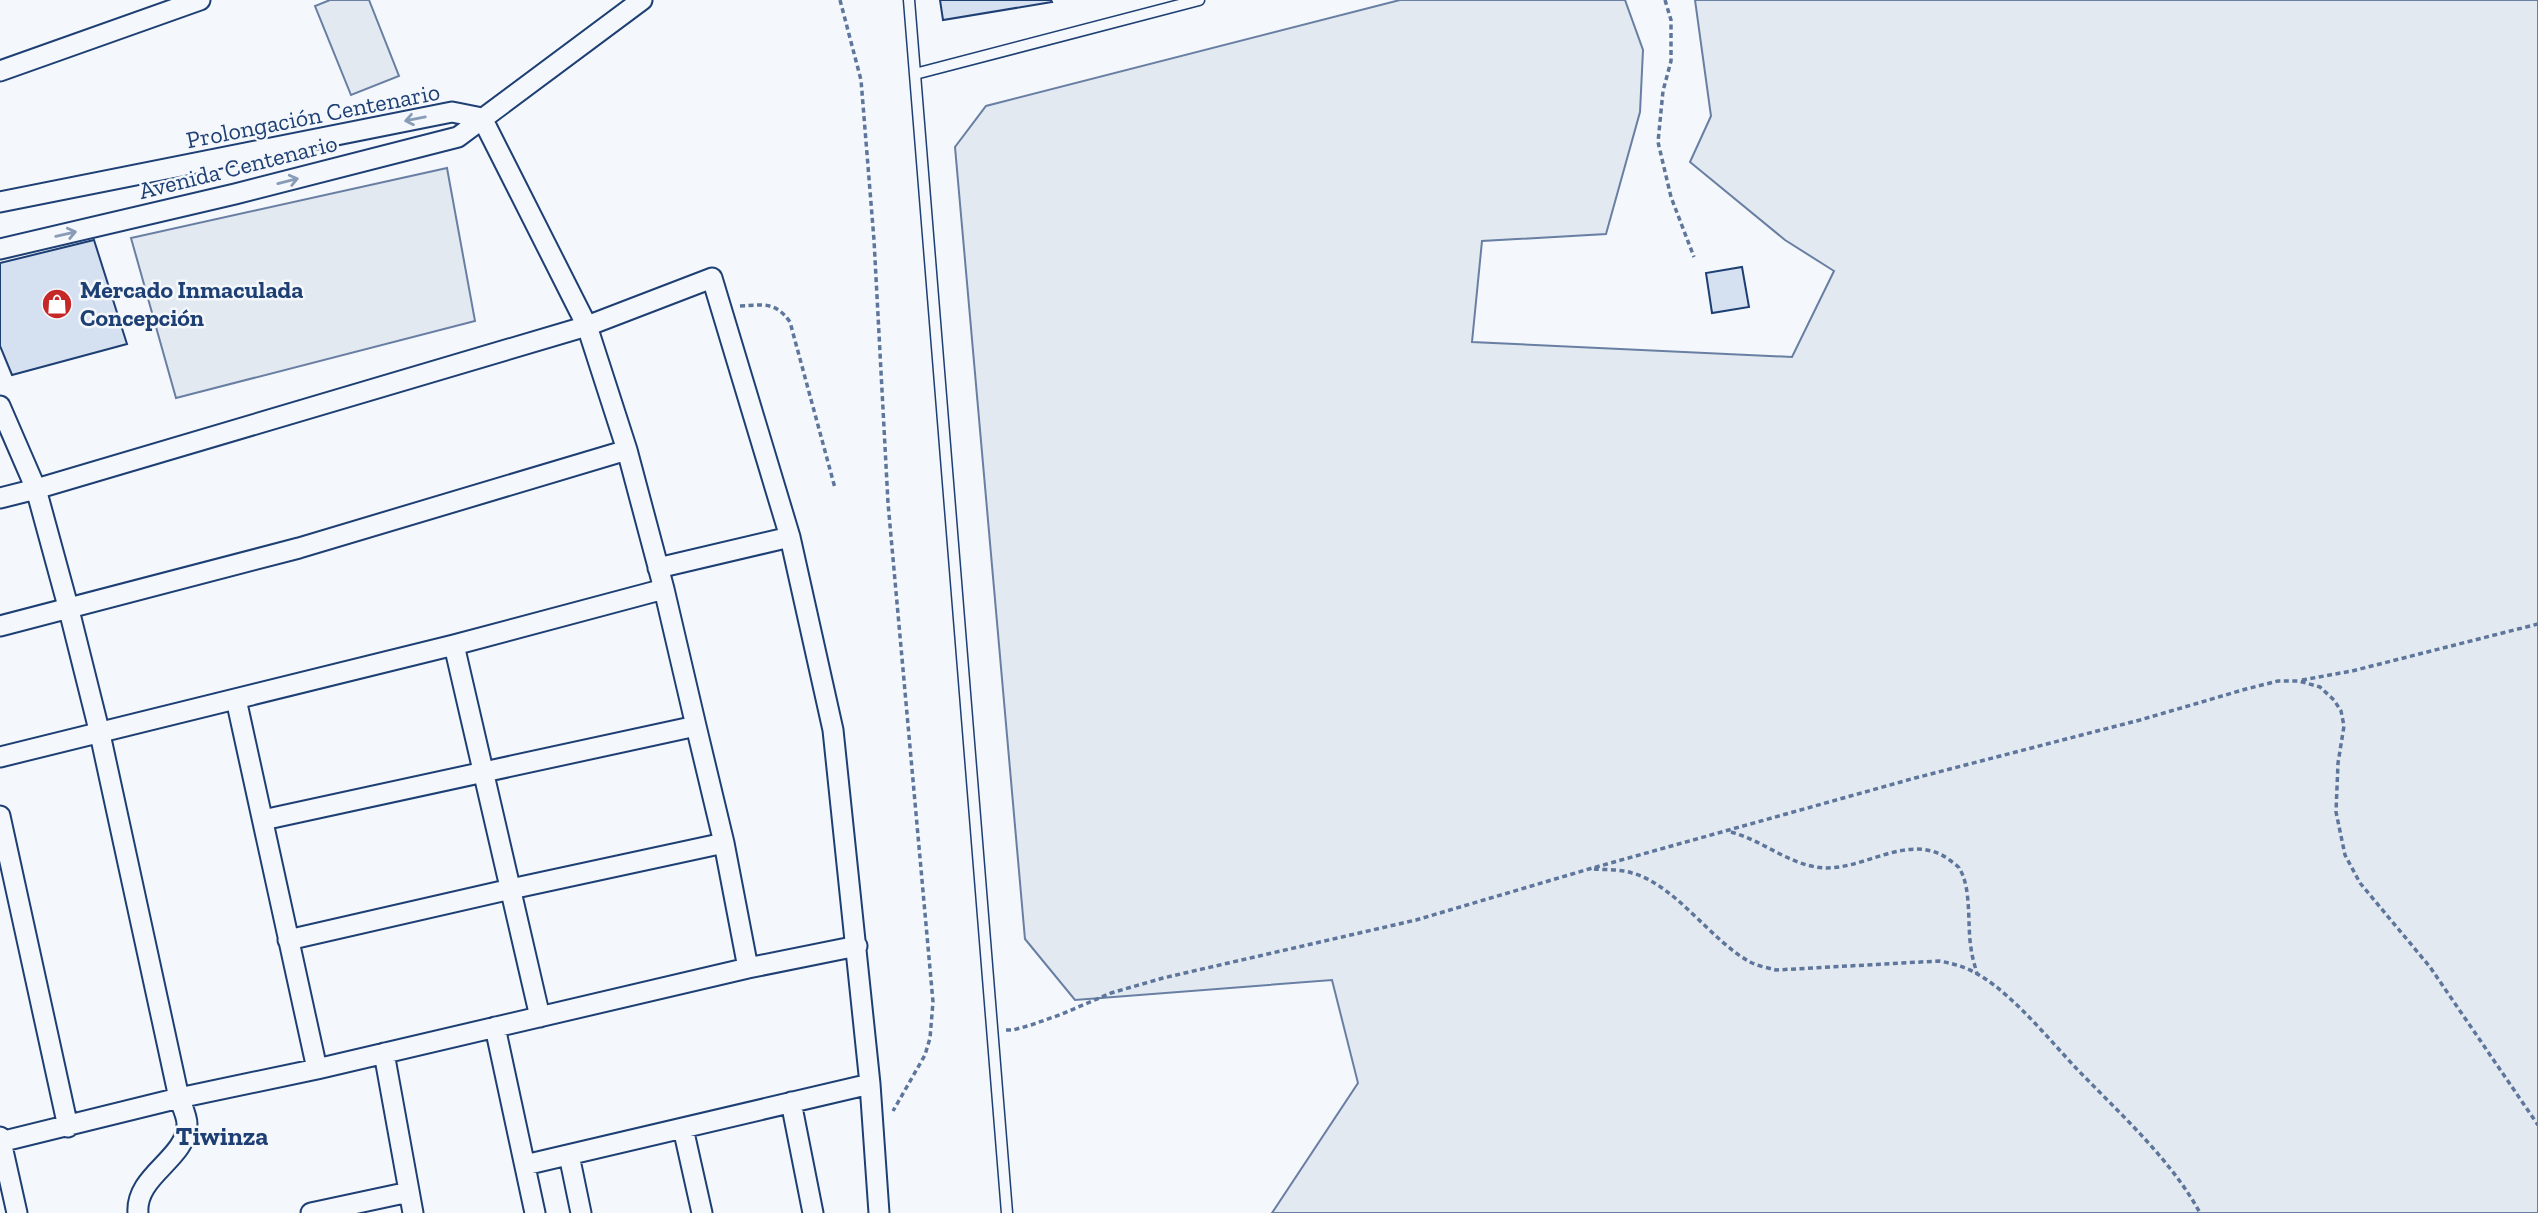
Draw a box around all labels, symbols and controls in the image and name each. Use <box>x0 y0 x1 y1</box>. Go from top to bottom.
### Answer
street label: Prolongación Centenario <box>184 77 442 154</box>
one-way arrow <box>404 113 427 127</box>
street label: Avenida Centenario <box>136 128 340 205</box>
one-way arrow <box>276 174 299 187</box>
one-way arrow <box>55 226 77 239</box>
place label: Mercado Inmaculada Concepción <box>80 275 303 332</box>
shop icon: Mercado Inmaculada Concepción <box>40 287 74 321</box>
district label: Tiwinza <box>176 1120 268 1152</box>

